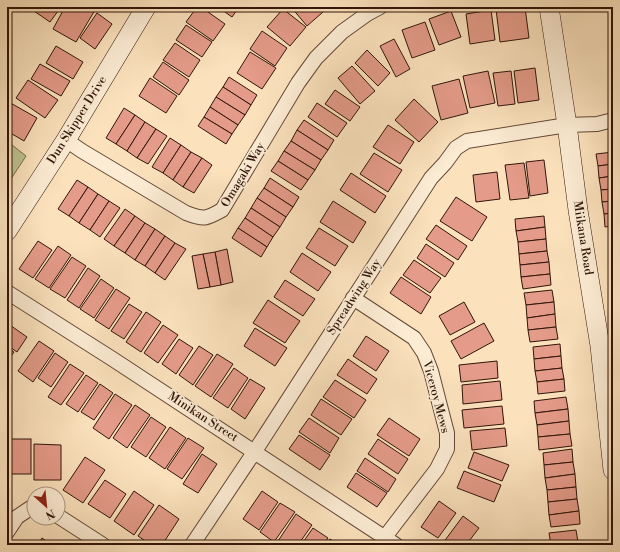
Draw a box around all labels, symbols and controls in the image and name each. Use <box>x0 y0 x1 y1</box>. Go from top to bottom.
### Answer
street label: Dun Skipper Drive <box>44 73 110 167</box>
street label: Omagaki Way <box>218 140 268 210</box>
street label: Miikana Road <box>570 200 596 276</box>
street label: Spreadwing Way <box>324 256 384 338</box>
street label: Viceroy Mews <box>419 358 453 435</box>
street label: Minikan Street <box>165 389 242 446</box>
north arrow <box>26 486 66 526</box>
text: N <box>43 506 57 522</box>

